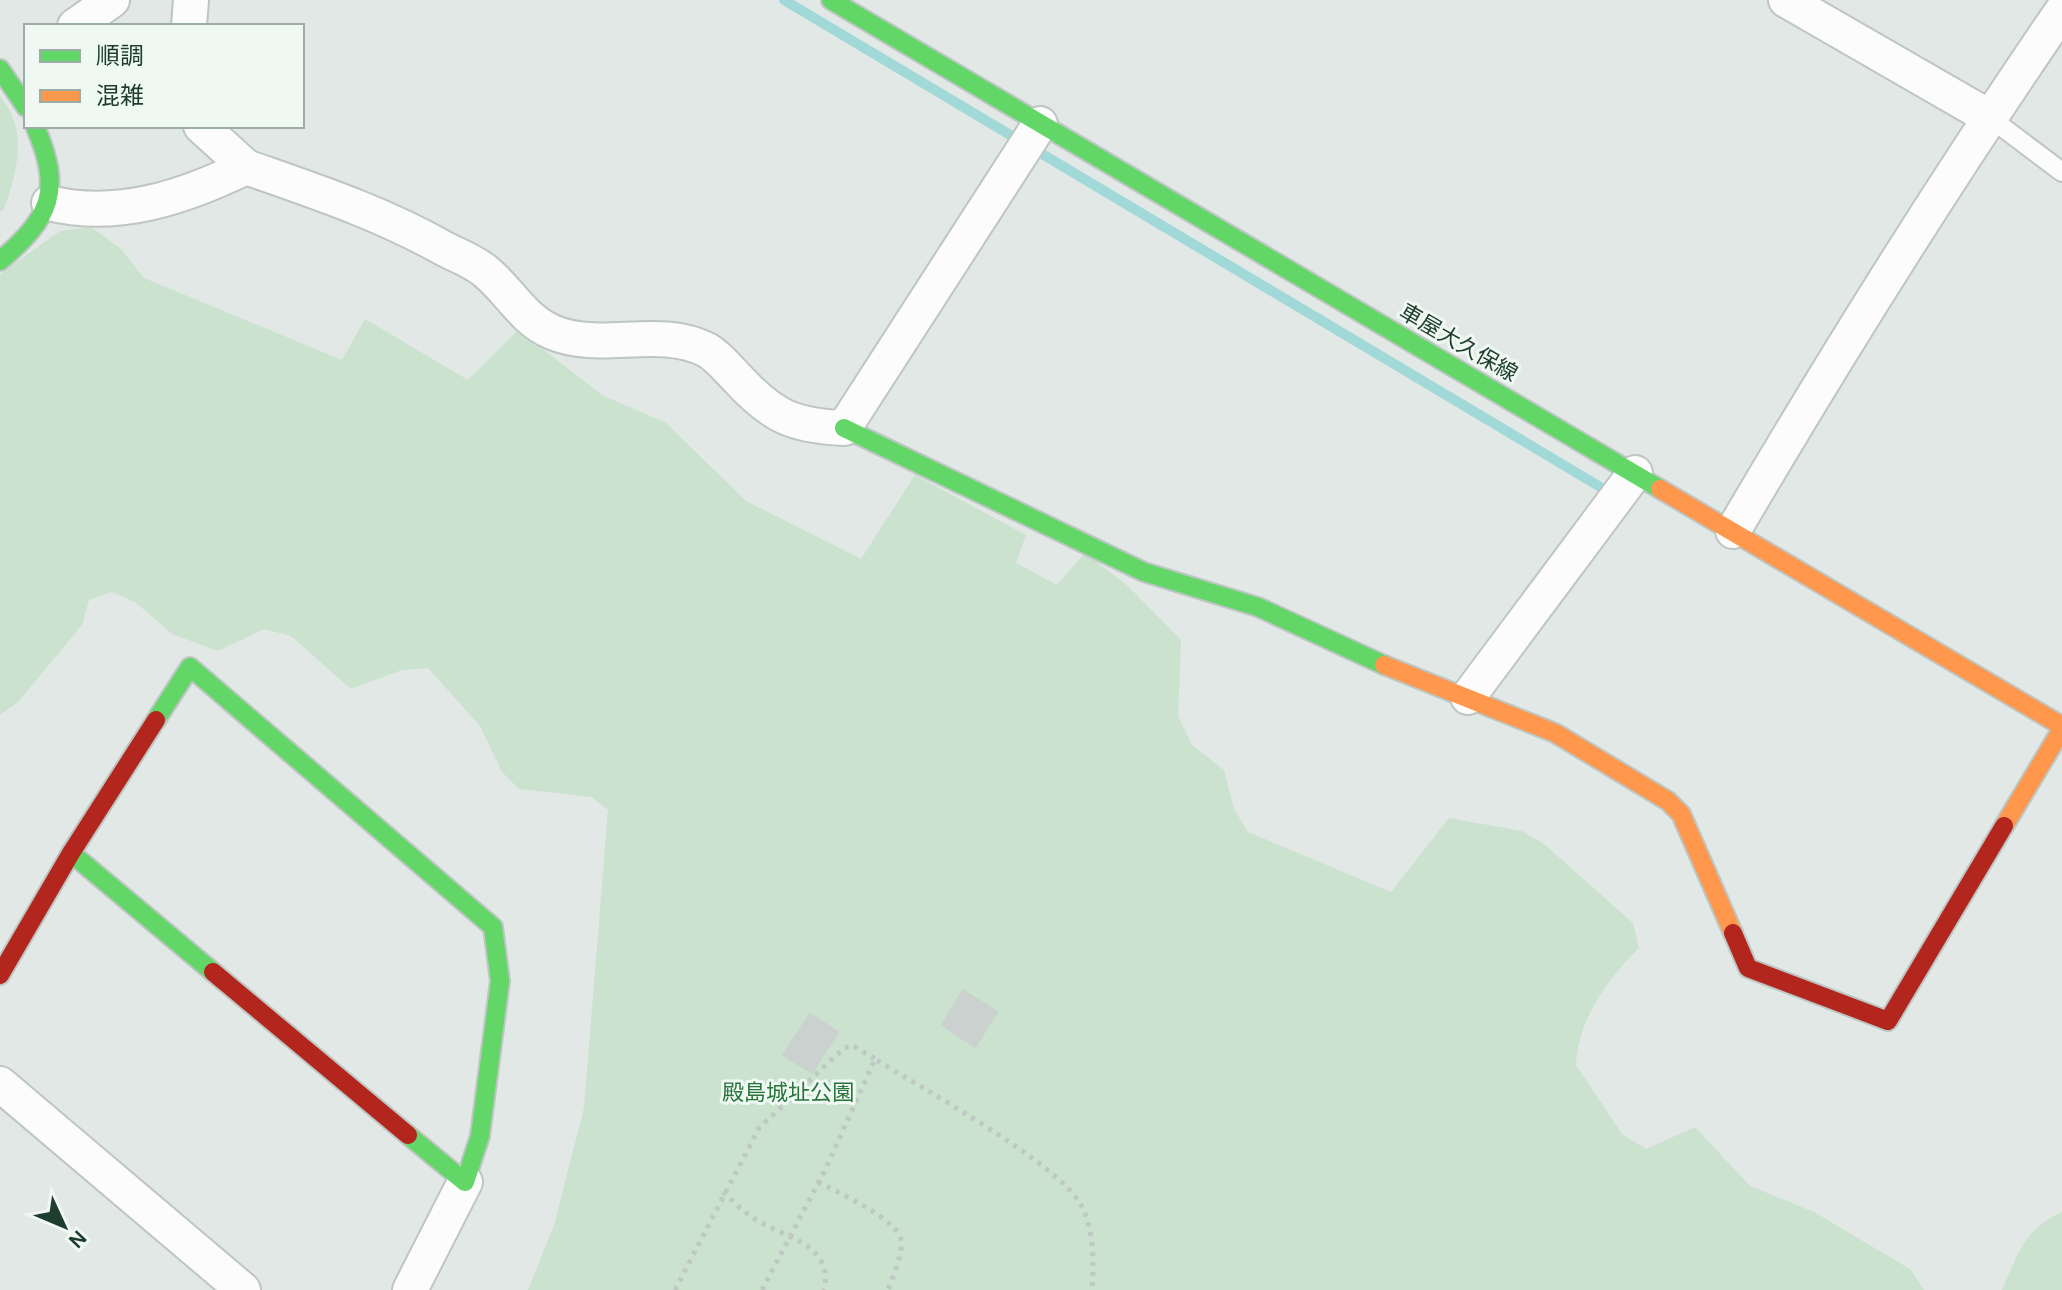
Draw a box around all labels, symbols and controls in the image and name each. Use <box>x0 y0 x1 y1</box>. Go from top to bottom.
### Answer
legend <box>24 24 304 128</box>
text: 順調 <box>96 42 144 70</box>
text: 混雑 <box>96 82 144 110</box>
street label: 車屋大久保線 <box>1395 299 1522 387</box>
park label: 殿島城址公園 <box>722 1080 854 1106</box>
north arrow <box>24 1186 104 1266</box>
text: N <box>63 1224 93 1254</box>

